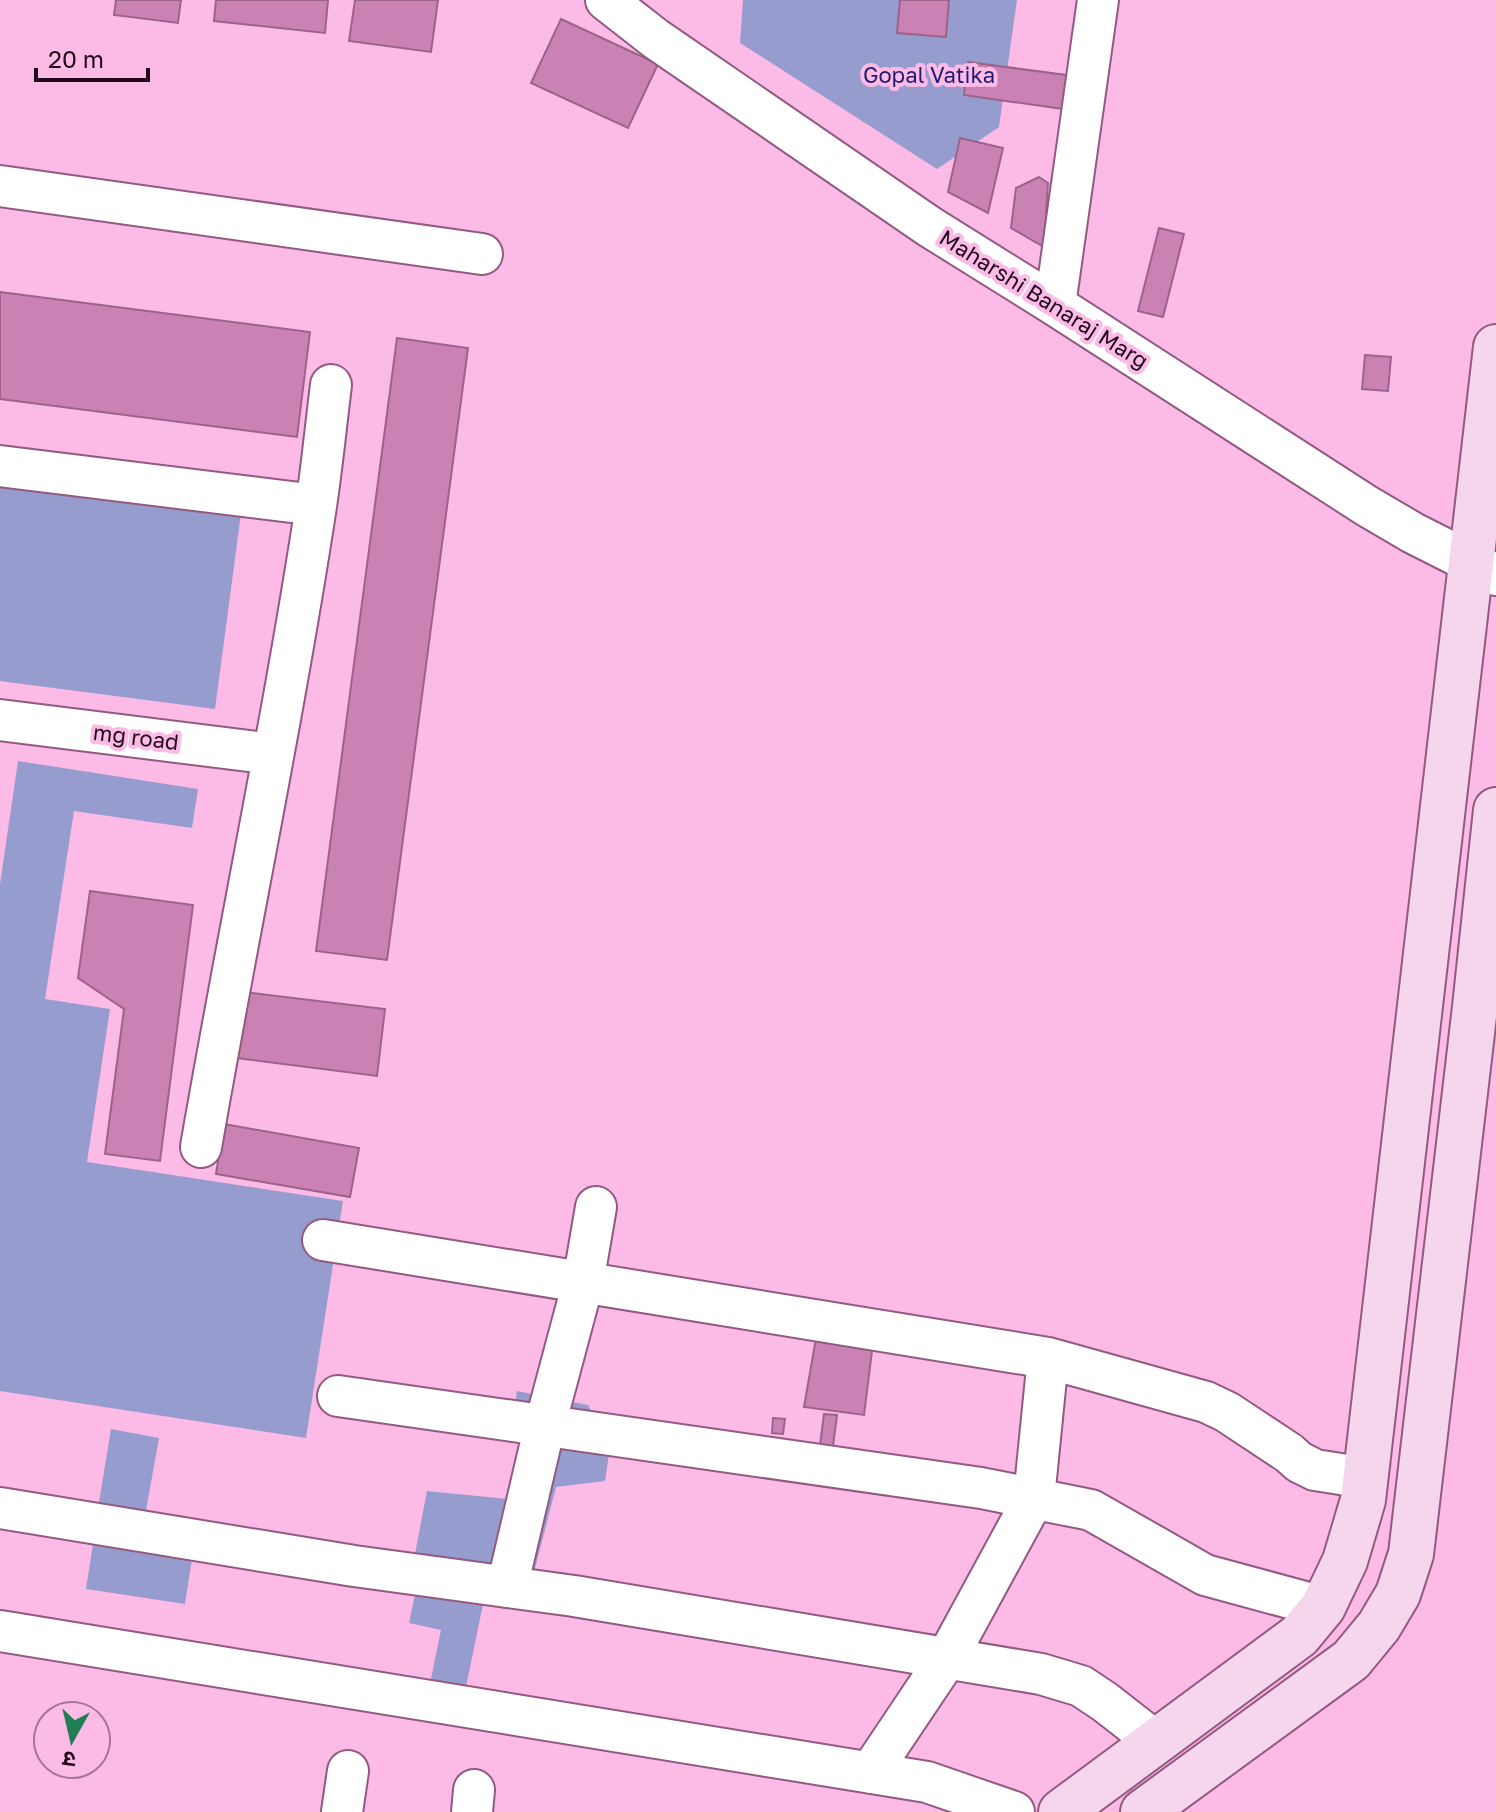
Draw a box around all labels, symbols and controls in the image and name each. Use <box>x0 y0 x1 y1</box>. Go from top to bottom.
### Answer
scale bar <box>36 32 148 82</box>
text: 20 m <box>48 44 104 73</box>
park label: Gopal Vatika <box>863 61 995 88</box>
street label: Maharshi Banaraj Marg <box>935 223 1154 374</box>
street label: mg road <box>92 718 180 755</box>
north arrow <box>32 1700 112 1780</box>
text: उ <box>60 1746 77 1775</box>

